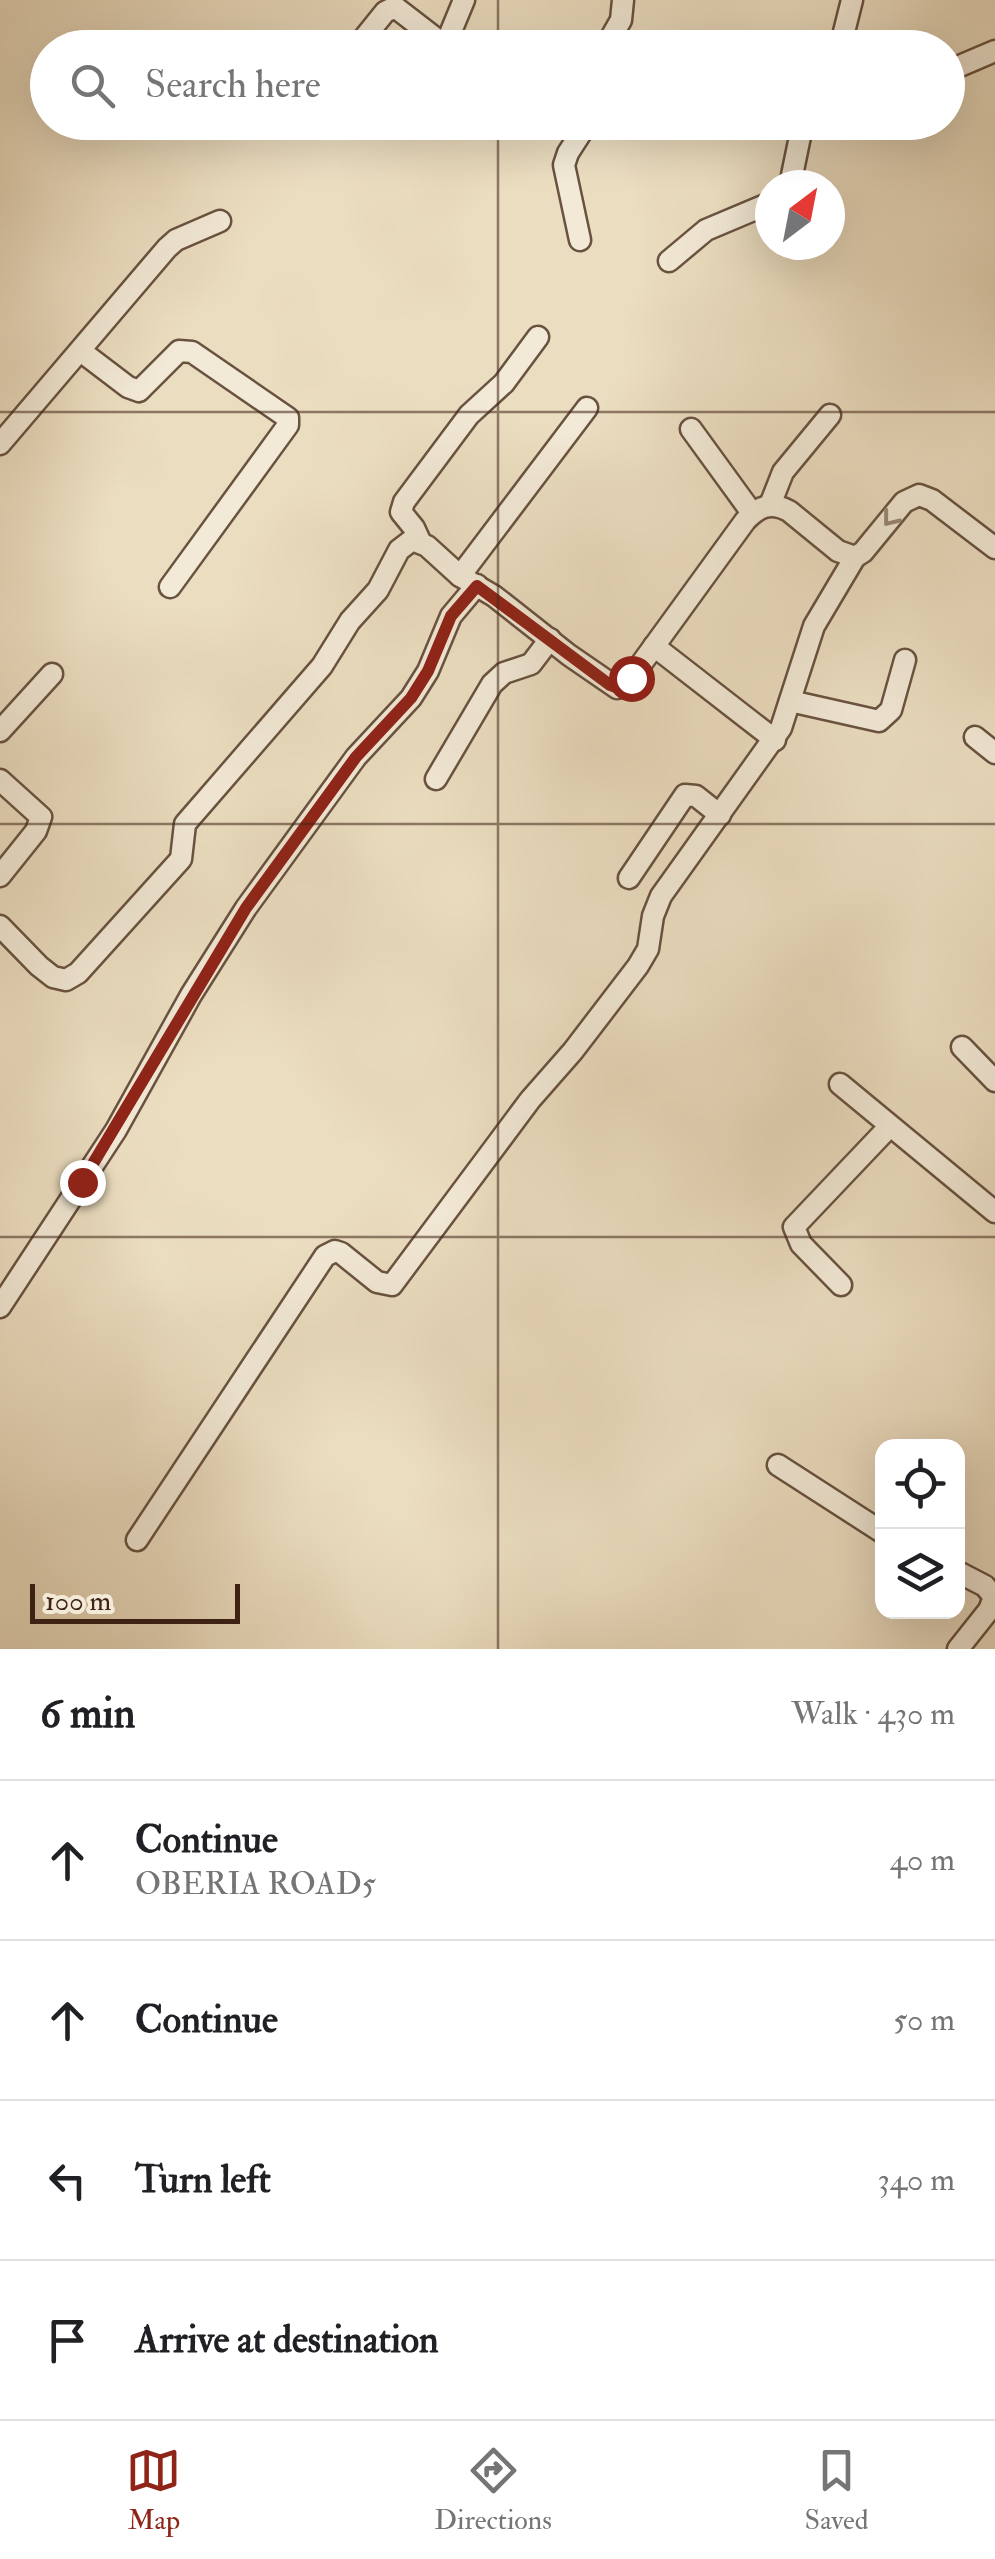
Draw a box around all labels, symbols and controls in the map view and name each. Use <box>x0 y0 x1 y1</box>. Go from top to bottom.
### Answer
search box <box>30 30 965 140</box>
icon: search <box>65 58 120 113</box>
text: Search here <box>145 61 321 109</box>
north arrow <box>755 170 845 260</box>
one-way arrow <box>884 507 902 525</box>
route start <box>609 656 655 702</box>
route end <box>60 1160 106 1206</box>
map controls <box>875 1439 965 1619</box>
button: locate <box>875 1439 965 1529</box>
button: layers <box>875 1529 965 1619</box>
scale bar <box>30 1579 240 1624</box>
text: 100 m <box>45 1584 111 1619</box>
text: 6 min <box>40 1688 135 1740</box>
text: Walk · 430 m <box>791 1694 955 1734</box>
text: Continue <box>135 1816 278 1864</box>
icon: ahead <box>40 1833 95 1888</box>
text: 40 m <box>890 1840 955 1880</box>
text: OBERIA ROAD5 <box>135 1864 376 1904</box>
icon: ahead <box>40 1993 95 2048</box>
text: Continue <box>135 1996 278 2044</box>
text: 50 m <box>893 2000 955 2040</box>
icon: left <box>40 2153 95 2208</box>
text: Turn left <box>135 2156 271 2204</box>
text: 340 m <box>878 2160 955 2200</box>
icon: arrive <box>40 2313 95 2368</box>
text: Arrive at destination <box>135 2316 439 2364</box>
tab: Map <box>126 2443 181 2538</box>
tab: Directions <box>434 2443 552 2538</box>
tab: Saved <box>805 2443 869 2538</box>

